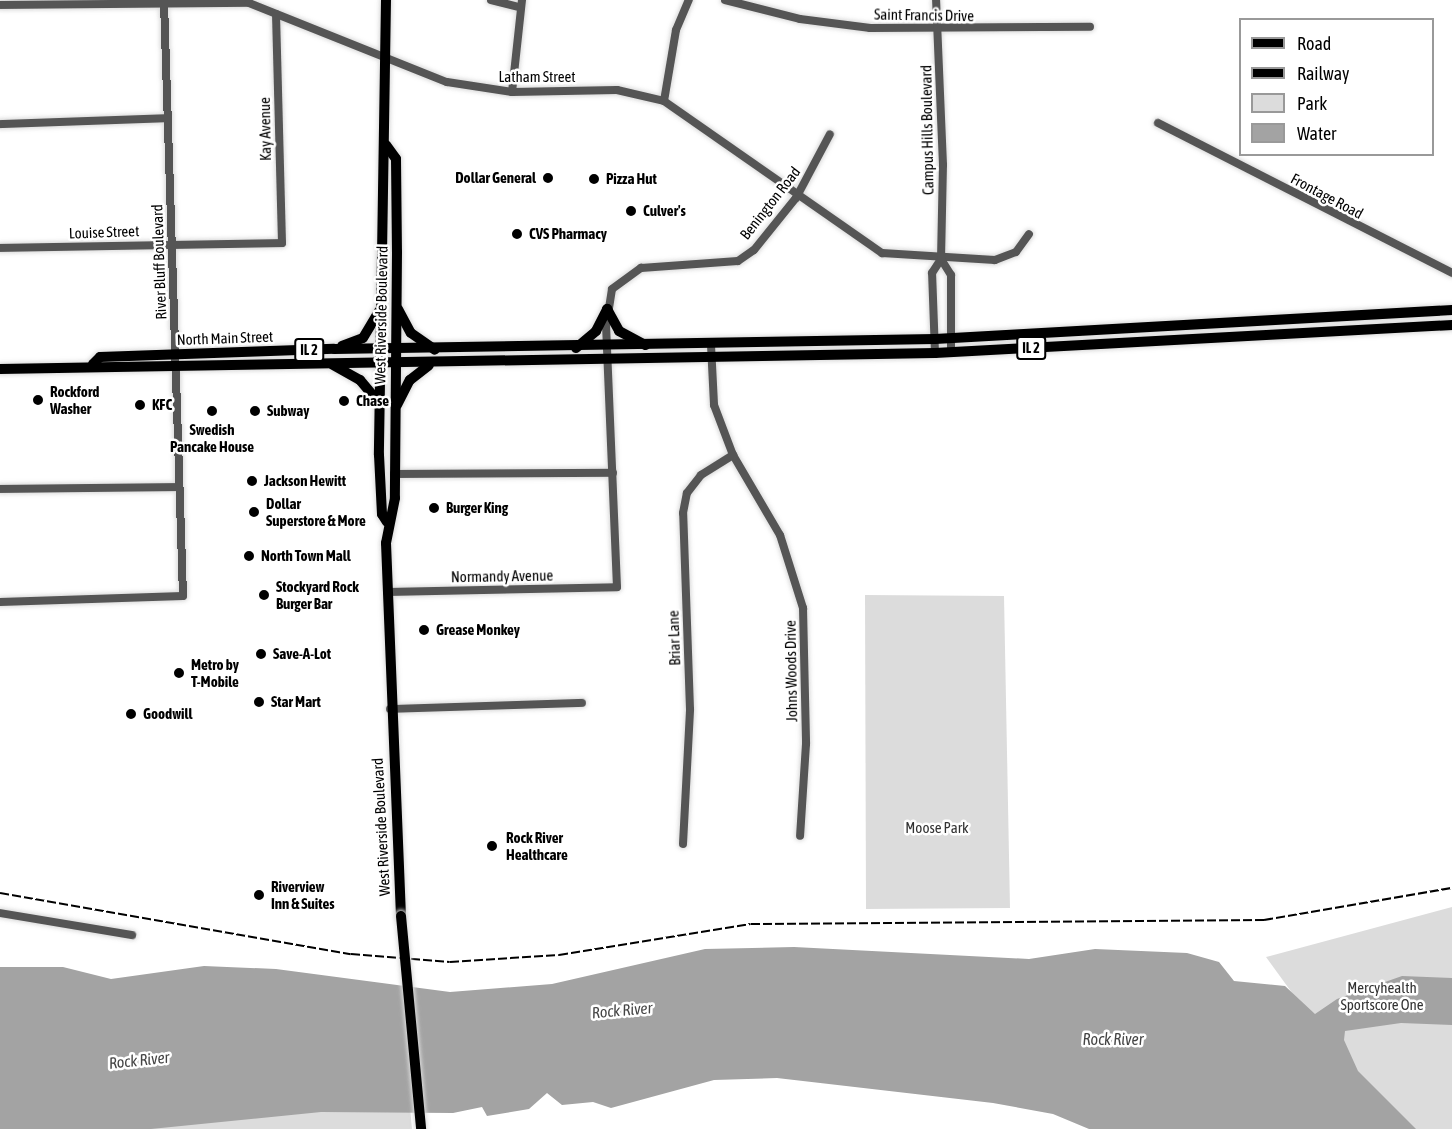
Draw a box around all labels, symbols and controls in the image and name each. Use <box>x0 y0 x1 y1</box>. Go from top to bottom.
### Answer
street label: Saint Francis Drive <box>874 5 974 25</box>
legend <box>1239 18 1434 156</box>
text: Road <box>1297 33 1331 54</box>
text: Railway <box>1297 63 1349 84</box>
street label: Campus Hills Boulevard <box>917 65 937 195</box>
street label: Latham Street <box>498 68 576 86</box>
text: Park <box>1297 93 1327 114</box>
street label: Kay Avenue <box>255 97 275 161</box>
text: Water <box>1297 123 1336 144</box>
street label: Benington Road <box>736 163 804 243</box>
place label: Dollar General <box>455 169 536 187</box>
street label: Frontage Road <box>1288 169 1366 223</box>
place label: Pizza Hut <box>606 170 657 188</box>
marker: Dollar General <box>541 171 555 185</box>
marker: Pizza Hut <box>587 172 601 186</box>
place label: Culver's <box>643 202 686 220</box>
street label: River Bluff Boulevard <box>148 204 170 320</box>
marker: Culver's <box>624 204 638 218</box>
street label: Louise Street <box>68 222 140 242</box>
place label: CVS Pharmacy <box>529 225 607 243</box>
marker: CVS Pharmacy <box>510 227 524 241</box>
street label: West Riverside Boulevard <box>371 246 391 384</box>
street label: North Main Street <box>176 327 274 349</box>
road number: IL 2 <box>1016 337 1046 359</box>
road number: IL 2 <box>294 339 324 361</box>
place label: Rockford Washer <box>50 382 99 417</box>
place label: Chase <box>356 392 389 410</box>
marker: Rockford Washer <box>31 393 45 407</box>
marker: Chase <box>337 394 351 408</box>
place label: KFC <box>152 396 172 414</box>
marker: KFC <box>133 398 147 412</box>
place label: Subway <box>267 402 309 420</box>
marker: Swedish Pancake House <box>205 404 219 418</box>
marker: Subway <box>248 404 262 418</box>
place label: Swedish Pancake House <box>170 420 254 455</box>
place label: Jackson Hewitt <box>264 472 346 490</box>
marker: Jackson Hewitt <box>245 474 259 488</box>
place label: Dollar Superstore & More <box>266 494 366 529</box>
place label: Burger King <box>446 499 508 517</box>
marker: Burger King <box>427 501 441 515</box>
marker: Dollar Superstore & More <box>247 505 261 519</box>
place label: North Town Mall <box>261 547 351 565</box>
marker: North Town Mall <box>242 549 256 563</box>
street label: Normandy Avenue <box>451 566 553 586</box>
place label: Stockyard Rock Burger Bar <box>276 577 359 612</box>
marker: Stockyard Rock Burger Bar <box>257 588 271 602</box>
street label: Briar Lane <box>664 610 684 666</box>
street label: Johns Woods Drive <box>781 620 801 722</box>
place label: Grease Monkey <box>436 621 520 639</box>
marker: Grease Monkey <box>417 623 431 637</box>
place label: Save-A-Lot <box>273 645 331 663</box>
marker: Save-A-Lot <box>254 647 268 661</box>
place label: Metro by T-Mobile <box>191 655 239 690</box>
marker: Metro by T-Mobile <box>172 666 186 680</box>
place label: Star Mart <box>271 693 321 711</box>
marker: Star Mart <box>252 695 266 709</box>
place label: Goodwill <box>143 705 193 723</box>
marker: Goodwill <box>124 707 138 721</box>
street label: West Riverside Boulevard <box>368 757 394 897</box>
park label: Moose Park <box>905 819 969 837</box>
place label: Rock River Healthcare <box>506 828 568 863</box>
marker: Rock River Healthcare <box>483 837 501 855</box>
place label: Riverview Inn & Suites <box>271 877 335 912</box>
marker: Riverview Inn & Suites <box>252 888 266 902</box>
park label: Mercyhealth Sportscore One <box>1340 978 1424 1013</box>
water label: Rock River <box>591 998 653 1022</box>
water label: Rock River <box>1083 1029 1143 1049</box>
water label: Rock River <box>108 1047 170 1073</box>

